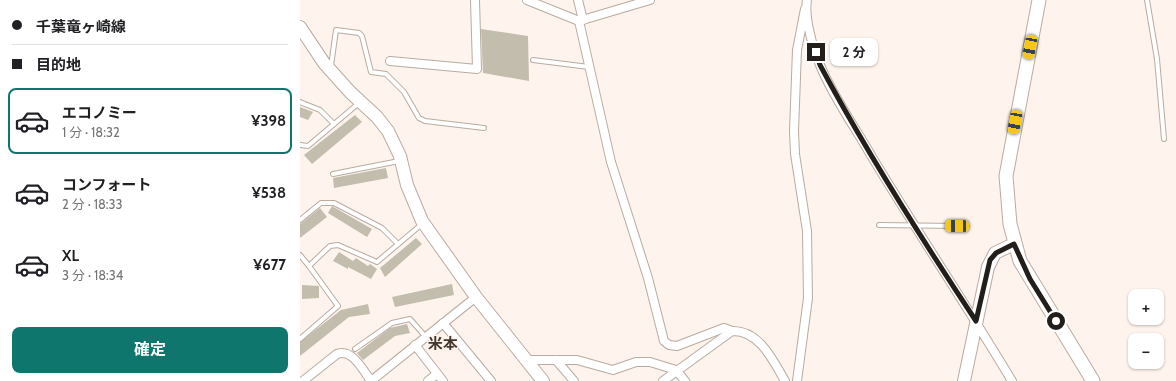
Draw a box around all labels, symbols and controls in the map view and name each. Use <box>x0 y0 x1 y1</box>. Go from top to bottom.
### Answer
text: 千葉竜ヶ崎線 <box>36 18 126 36</box>
car <box>1022 34 1038 60</box>
callout: 2 分 <box>830 38 878 66</box>
route end <box>807 43 825 61</box>
text: 2 分 <box>843 44 865 60</box>
text: 目的地 <box>36 56 81 74</box>
icon: car <box>14 103 50 139</box>
text: エコノミー <box>62 104 137 122</box>
car <box>1007 109 1023 135</box>
text: ¥398 <box>251 112 286 130</box>
text: 1 分 · 18:32 <box>62 124 120 140</box>
icon: car <box>14 175 50 211</box>
text: コンフォート <box>62 176 152 194</box>
text: ¥538 <box>252 184 286 202</box>
text: 2 分 · 18:33 <box>62 196 123 212</box>
car <box>945 220 969 232</box>
icon: car <box>14 247 50 283</box>
text: XL <box>62 247 79 265</box>
text: ¥677 <box>253 256 286 274</box>
text: 3 分 · 18:34 <box>62 267 123 283</box>
map controls <box>1128 289 1164 369</box>
button: + <box>1128 289 1164 325</box>
route start <box>1047 312 1065 330</box>
button: 確定 <box>12 327 288 373</box>
button: − <box>1128 333 1164 369</box>
district label: 米本 <box>428 335 458 353</box>

